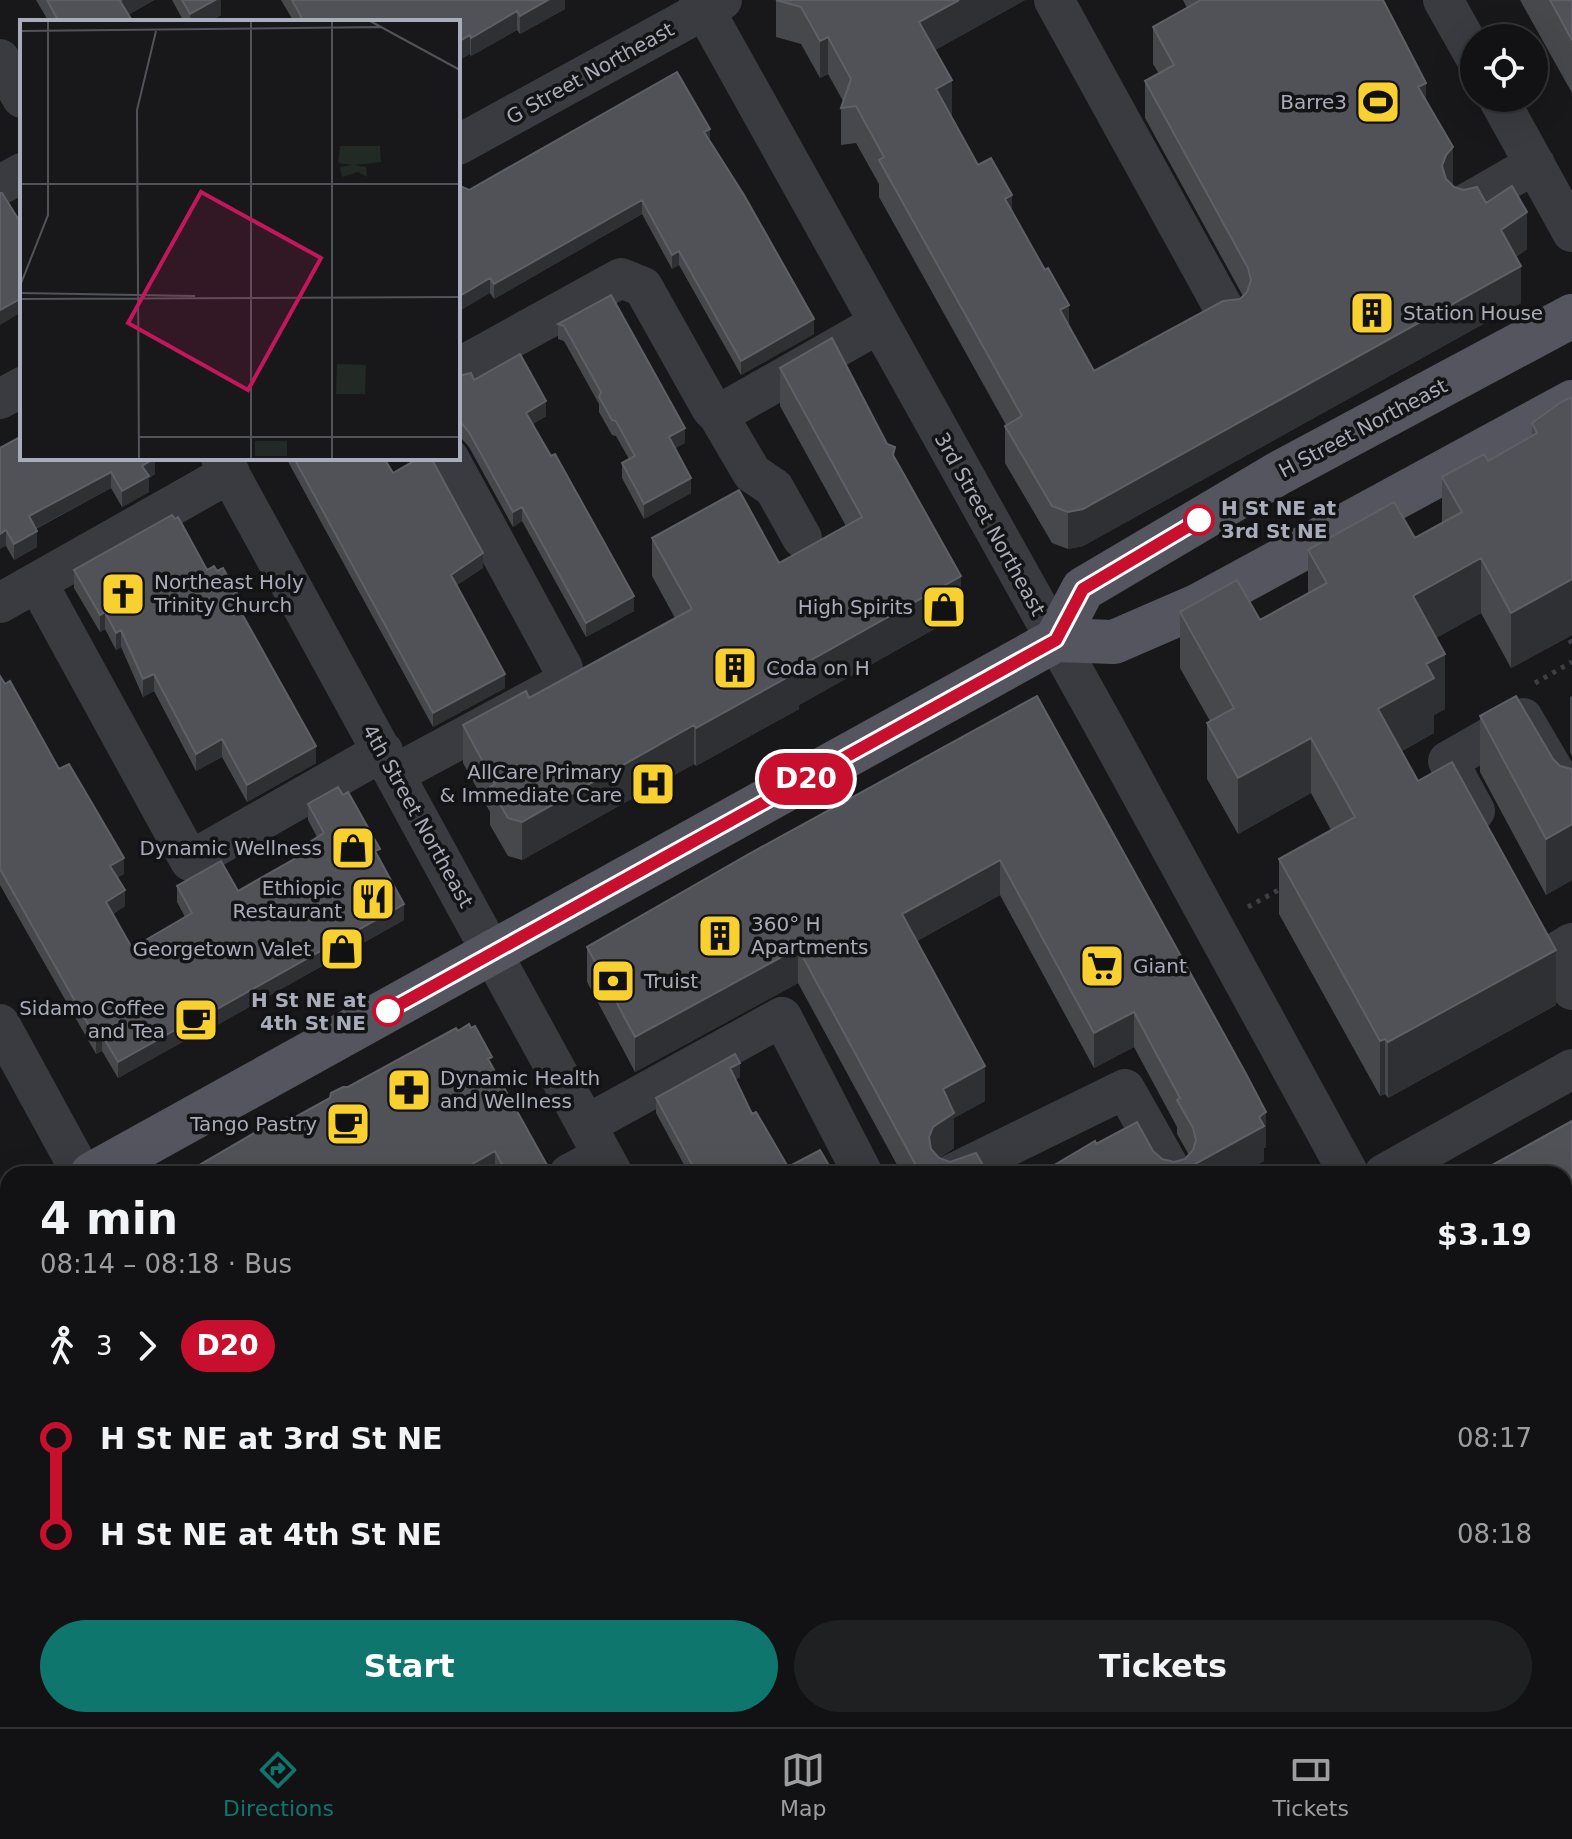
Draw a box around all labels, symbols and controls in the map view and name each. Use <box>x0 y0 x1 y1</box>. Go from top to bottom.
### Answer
street label: G Street Northeast <box>502 17 678 129</box>
inset map <box>20 20 460 460</box>
map controls <box>1460 24 1548 112</box>
button: locate <box>1460 24 1548 112</box>
sports icon: Barre3 <box>1354 78 1402 126</box>
place label: Barre3 <box>1280 90 1347 114</box>
building icon: Station House <box>1348 289 1396 337</box>
place label: Station House <box>1403 301 1543 325</box>
street label: H Street Northeast <box>1275 373 1451 483</box>
street label: 3rd Street Northeast <box>930 428 1050 620</box>
place label: H St NE at 3rd St NE <box>1221 496 1336 543</box>
marker: H St NE at 3rd St NE <box>1184 505 1214 535</box>
church icon: Northeast Holy Trinity Church <box>99 570 147 618</box>
place label: Northeast Holy Trinity Church <box>153 570 304 617</box>
shop icon: High Spirits <box>920 583 968 631</box>
place label: High Spirits <box>798 595 913 619</box>
building icon: Coda on H <box>711 644 759 692</box>
place label: Coda on H <box>766 656 870 680</box>
street label: 4th Street Northeast <box>358 720 478 912</box>
line badge: D20 <box>760 753 852 805</box>
place label: AllCare Primary & Immediate Care <box>440 760 622 807</box>
hospital icon: AllCare Primary & Immediate Care <box>629 760 677 808</box>
text: D20 <box>775 762 837 795</box>
shop icon: Dynamic Wellness <box>329 824 377 872</box>
place label: Dynamic Wellness <box>140 836 322 860</box>
restaurant icon: Ethiopic Restaurant <box>349 875 397 923</box>
place label: Ethiopic Restaurant <box>233 876 342 923</box>
building icon: 360° H Apartments <box>696 912 744 960</box>
place label: 360° H Apartments <box>751 912 868 959</box>
shop icon: Georgetown Valet <box>318 925 366 973</box>
place label: Georgetown Valet <box>133 937 311 961</box>
supermarket icon: Giant <box>1078 942 1126 990</box>
place label: Giant <box>1133 954 1187 978</box>
bank icon: Truist <box>589 957 637 1005</box>
place label: Truist <box>643 969 698 993</box>
place label: H St NE at 4th St NE <box>251 988 366 1035</box>
place label: Sidamo Coffee and Tea <box>19 996 165 1043</box>
cafe icon: Sidamo Coffee and Tea <box>172 996 220 1044</box>
marker: H St NE at 4th St NE <box>373 996 403 1026</box>
pharmacy icon: Dynamic Health and Wellness <box>385 1066 433 1114</box>
place label: Dynamic Health and Wellness <box>440 1066 600 1113</box>
cafe icon: Tango Pastry <box>324 1100 372 1148</box>
place label: Tango Pastry <box>189 1112 317 1136</box>
text: 4 min <box>40 1193 178 1244</box>
text: $3.19 <box>1437 1217 1532 1252</box>
text: 08:14 – 08:18 · Bus <box>40 1249 292 1279</box>
icon: walk <box>40 1324 84 1368</box>
icon: forward <box>125 1324 169 1368</box>
text: D20 <box>197 1329 259 1362</box>
text: 3 <box>96 1331 113 1361</box>
text: H St NE at 3rd St NE <box>100 1421 443 1456</box>
text: 08:17 <box>1457 1423 1532 1453</box>
text: H St NE at 4th St NE <box>100 1517 442 1552</box>
text: 08:18 <box>1457 1519 1532 1549</box>
button: Start <box>40 1620 778 1712</box>
button: Tickets <box>794 1620 1532 1712</box>
tab: Directions <box>223 1748 334 1821</box>
tab: Map <box>780 1748 826 1821</box>
tab: Tickets <box>1272 1748 1349 1821</box>

